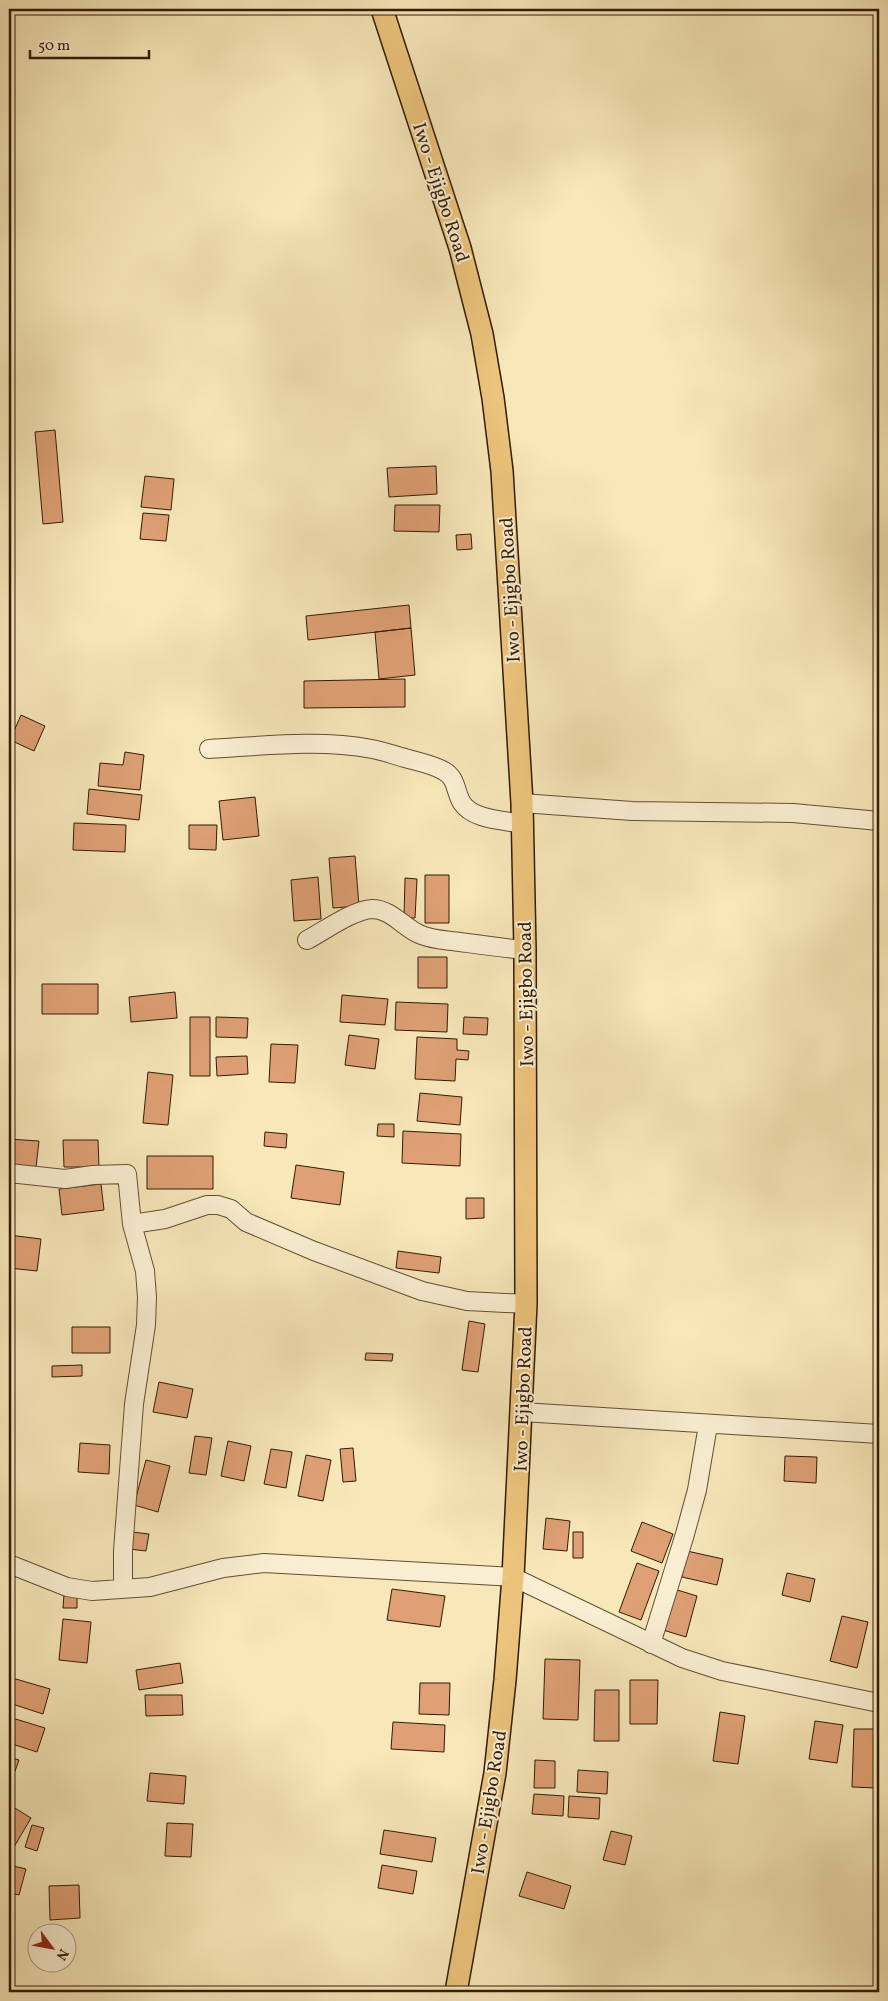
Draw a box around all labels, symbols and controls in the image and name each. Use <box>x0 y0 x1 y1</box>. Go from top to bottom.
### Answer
scale bar <box>30 28 149 60</box>
text: 50 m <box>38 36 70 57</box>
street label: Iwo - Ejigbo Road <box>405 119 475 266</box>
street label: Iwo - Ejigbo Road <box>494 517 528 663</box>
street label: Iwo - Ejigbo Road <box>513 921 541 1067</box>
street label: Iwo - Ejigbo Road <box>508 1326 540 1472</box>
street label: Iwo - Ejigbo Road <box>466 1728 514 1876</box>
north arrow <box>28 1924 78 1974</box>
text: N <box>51 1945 73 1963</box>

